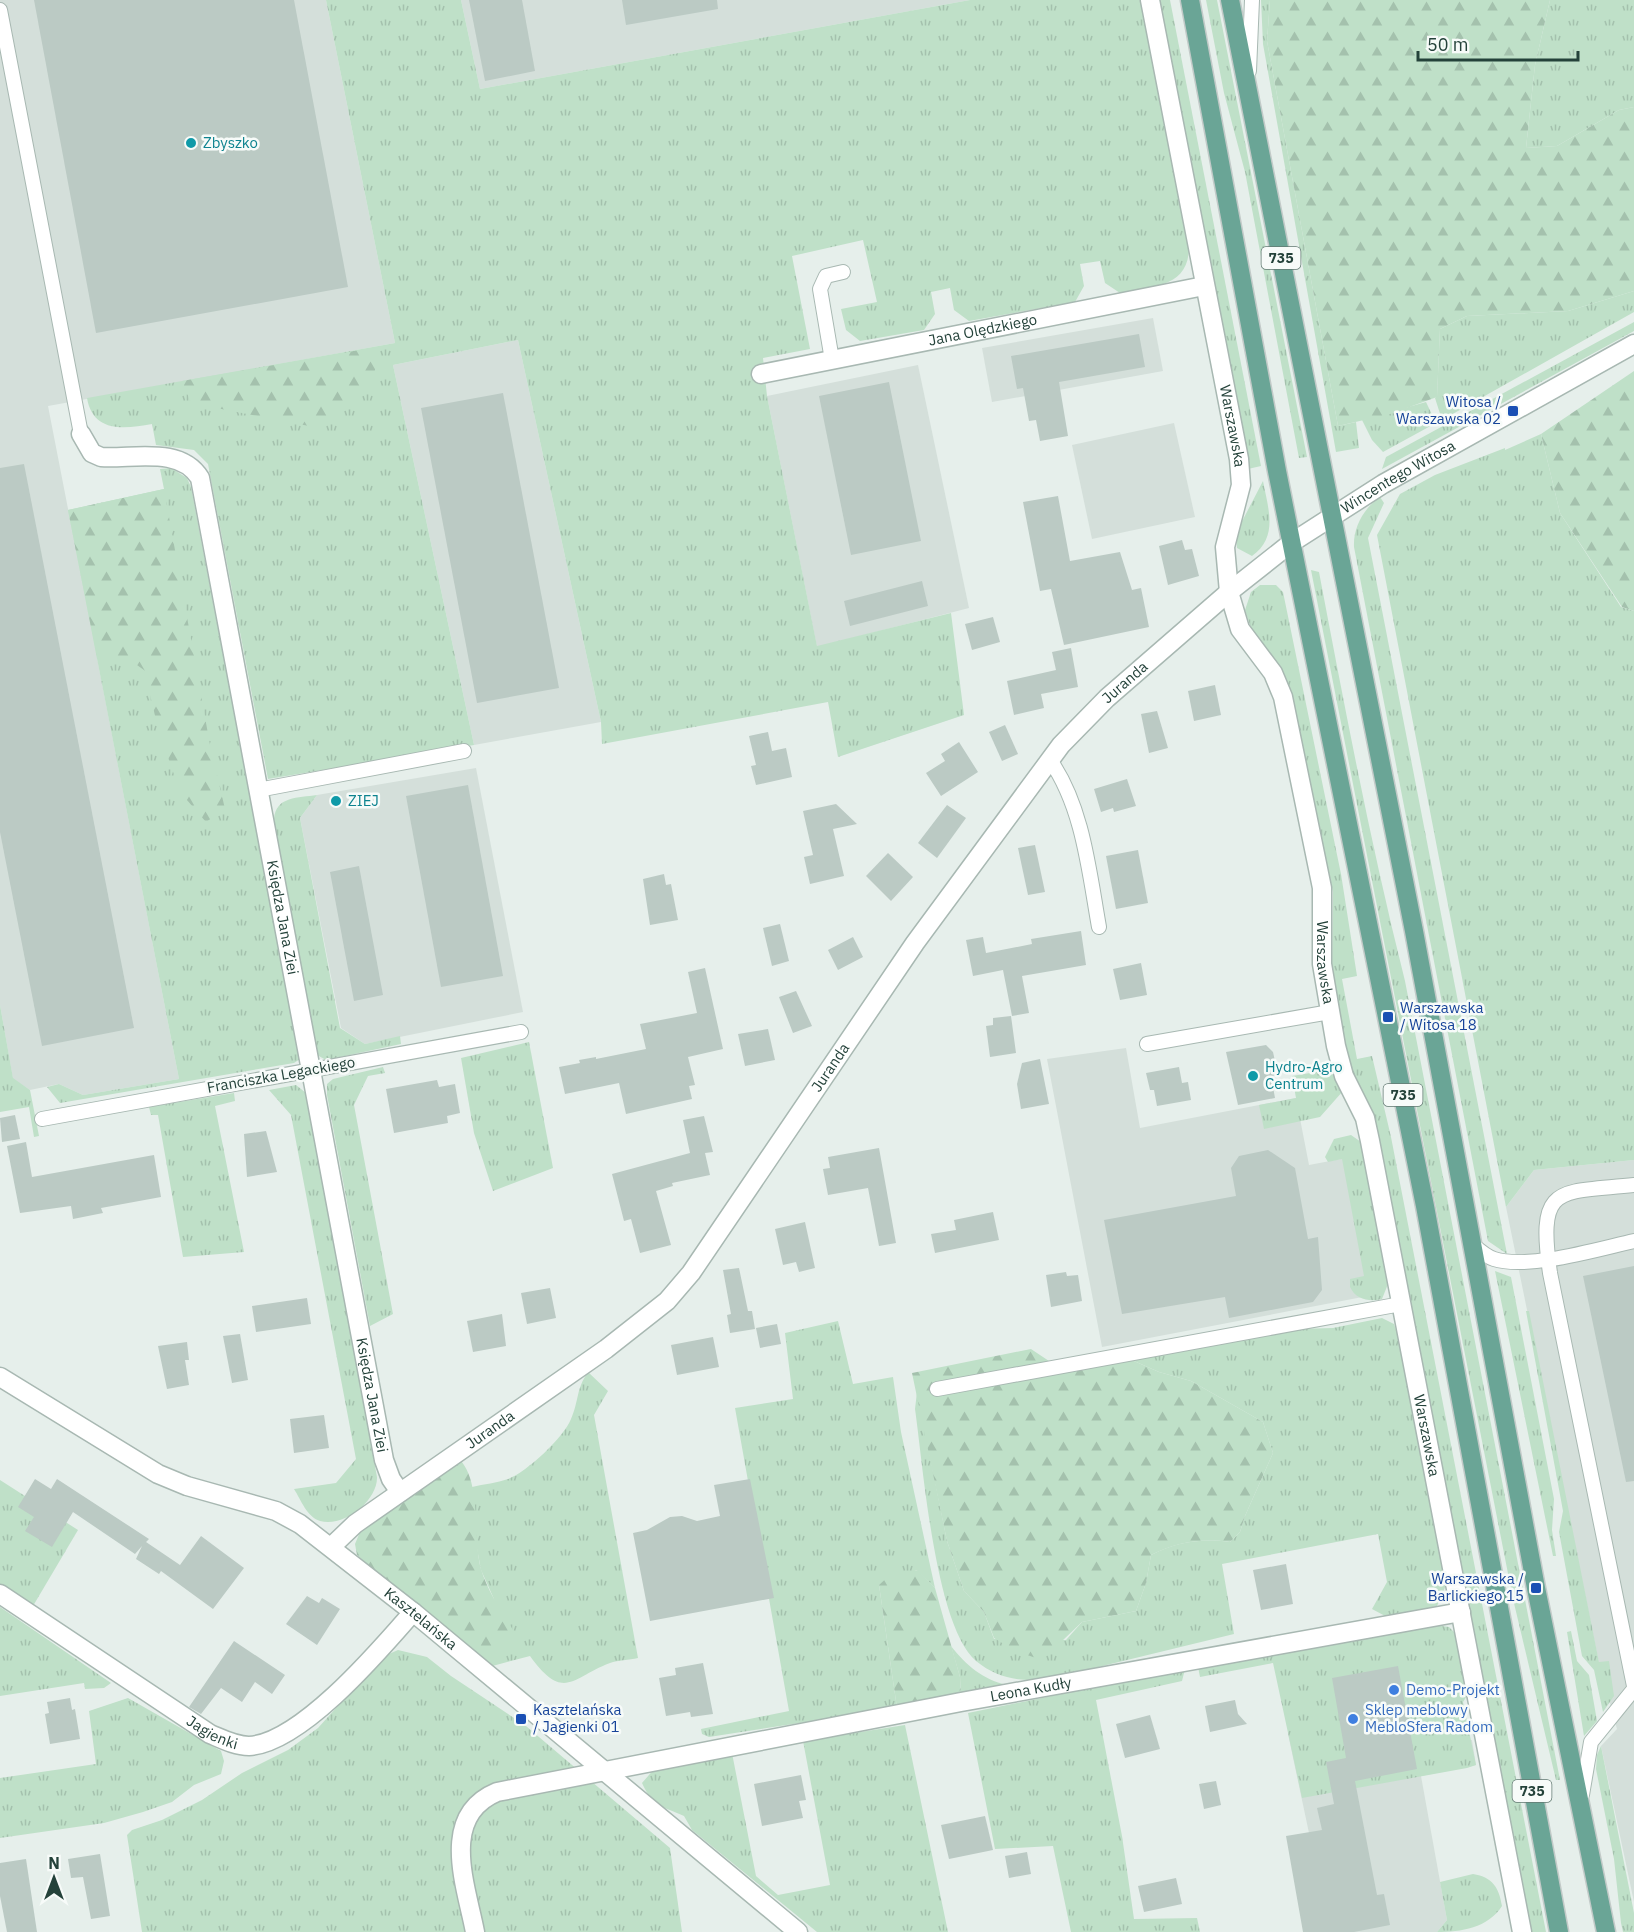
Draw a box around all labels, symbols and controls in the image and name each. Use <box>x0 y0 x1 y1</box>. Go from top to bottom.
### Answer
scale bar <box>1418 24 1578 62</box>
text: 50 m <box>1427 33 1469 56</box>
place label: Zbyszko <box>203 133 258 152</box>
marker: Zbyszko <box>184 136 198 150</box>
road number: 735 <box>1262 247 1300 269</box>
street label: Jana Olędzkiego <box>926 309 1039 350</box>
street label: Warszawska <box>1216 383 1250 468</box>
place label: Witosa / Warszawska 02 <box>1396 392 1501 428</box>
marker: Witosa / Warszawska 02 <box>1506 404 1520 418</box>
street label: Wincentego Witosa <box>1337 436 1458 517</box>
street label: Juranda <box>1098 657 1151 707</box>
place label: ZIEJ <box>348 791 379 810</box>
marker: ZIEJ <box>329 794 343 808</box>
street label: Księdza Jana Ziei <box>263 858 303 976</box>
street label: Warszawska <box>1313 921 1339 1005</box>
place label: Warszawska / Witosa 18 <box>1400 998 1483 1034</box>
marker: Warszawska / Witosa 18 <box>1381 1010 1395 1024</box>
street label: Juranda <box>807 1039 853 1095</box>
street label: Franciszka Legackiego <box>205 1052 356 1097</box>
place label: Hydro-Agro Centrum <box>1265 1057 1343 1093</box>
marker: Hydro-Agro Centrum <box>1246 1069 1260 1083</box>
road number: 735 <box>1384 1084 1422 1106</box>
street label: Księdza Jana Ziei <box>352 1336 392 1454</box>
street label: Warszawska <box>1410 1393 1444 1478</box>
street label: Juranda <box>462 1406 518 1453</box>
place label: Warszawska / Barlickiego 15 <box>1428 1569 1524 1605</box>
marker: Warszawska / Barlickiego 15 <box>1529 1581 1543 1595</box>
street label: Kasztelańska <box>381 1583 461 1654</box>
street label: Leona Kudły <box>989 1672 1073 1706</box>
place label: Demo-Projekt <box>1406 1680 1500 1699</box>
marker: Demo-Projekt <box>1387 1683 1401 1697</box>
place label: Kasztelańska / Jagienki 01 <box>533 1700 622 1736</box>
place label: Sklep meblowy MebloSfera Radom <box>1365 1700 1493 1736</box>
street label: Jagienki <box>183 1711 240 1753</box>
marker: Kasztelańska / Jagienki 01 <box>514 1712 528 1726</box>
marker: Sklep meblowy MebloSfera Radom <box>1346 1712 1360 1726</box>
road number: 735 <box>1512 1780 1552 1802</box>
north arrow <box>24 1848 84 1908</box>
text: N <box>48 1853 60 1873</box>

